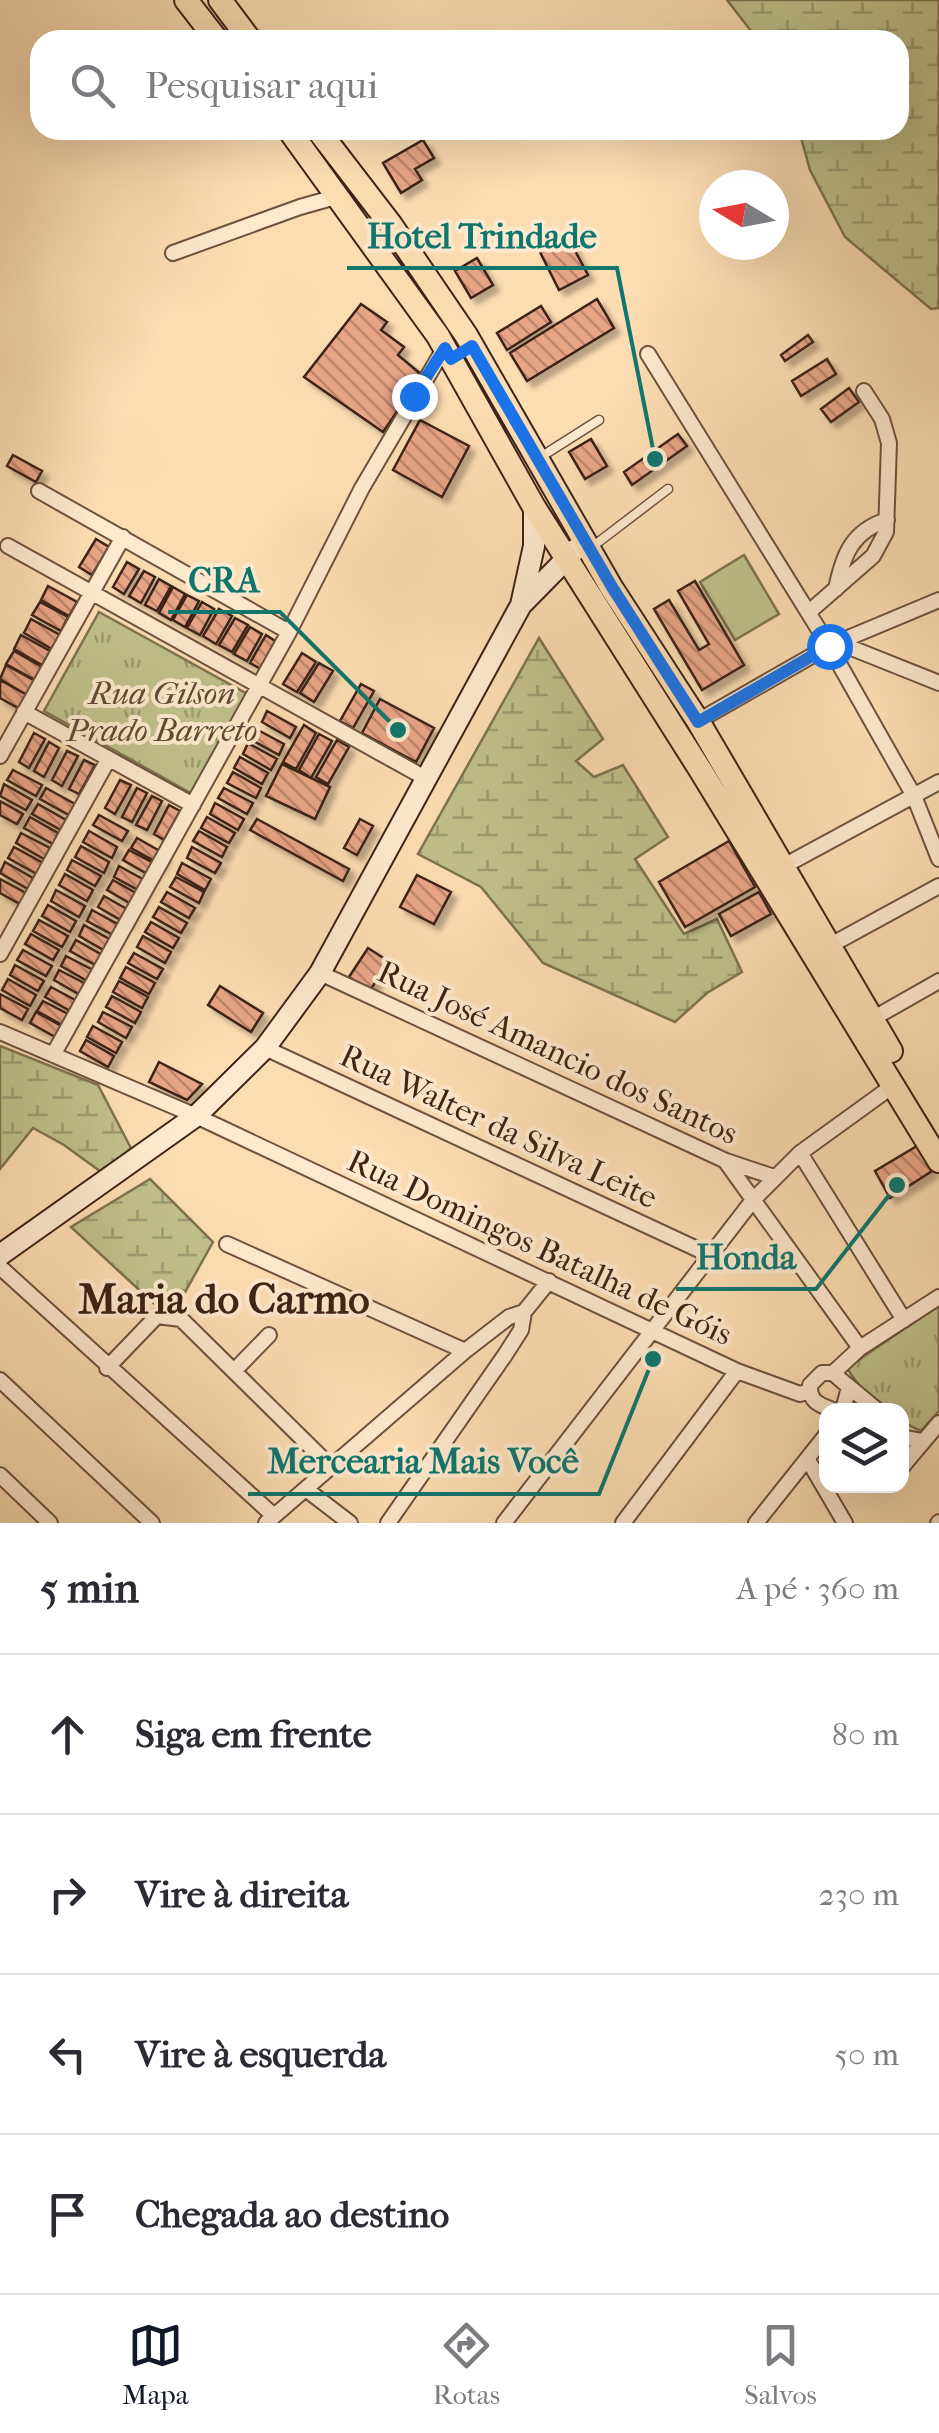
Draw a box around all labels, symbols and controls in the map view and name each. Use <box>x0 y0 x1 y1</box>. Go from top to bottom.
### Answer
search box <box>30 30 909 140</box>
icon: search <box>65 58 120 113</box>
text: Pesquisar aqui <box>145 63 378 108</box>
north arrow <box>699 170 789 260</box>
callout: Hotel Trindade <box>347 203 617 268</box>
text: Hotel Trindade <box>367 216 598 257</box>
route end <box>392 374 438 420</box>
callout: CRA <box>168 547 280 612</box>
text: CRA <box>188 560 261 601</box>
route start <box>807 624 853 670</box>
park label: Rua Gilson Prado Barreto <box>64 675 258 749</box>
street label: Rua José Amancio dos Santos <box>372 953 744 1152</box>
street label: Rua Walter da Silva Leite <box>334 1037 663 1216</box>
street label: Rua Domingos Batalha de Góis <box>342 1142 738 1353</box>
callout: Honda <box>676 1224 816 1289</box>
text: Honda <box>696 1237 797 1278</box>
district label: Maria do Carmo <box>78 1275 370 1324</box>
map controls <box>819 1403 909 1493</box>
button: layers <box>819 1403 909 1493</box>
callout: Mercearia Mais Você <box>248 1429 599 1494</box>
text: Mercearia Mais Você <box>267 1441 580 1482</box>
text: 5 min <box>40 1564 139 1613</box>
text: A pé · 360 m <box>736 1570 899 1607</box>
icon: ahead <box>40 1707 95 1762</box>
text: Siga em frente <box>135 1712 372 1757</box>
text: 80 m <box>832 1716 899 1753</box>
icon: right <box>40 1867 95 1922</box>
text: Vire à direita <box>135 1872 348 1917</box>
text: 230 m <box>818 1876 899 1913</box>
icon: left <box>40 2027 95 2082</box>
text: Vire à esquerda <box>135 2032 386 2077</box>
text: 50 m <box>834 2036 899 2073</box>
icon: arrive <box>40 2187 95 2242</box>
text: Chegada ao destino <box>135 2192 449 2237</box>
tab: Mapa <box>122 2318 189 2411</box>
tab: Rotas <box>433 2318 500 2411</box>
tab: Salvos <box>744 2318 817 2411</box>

